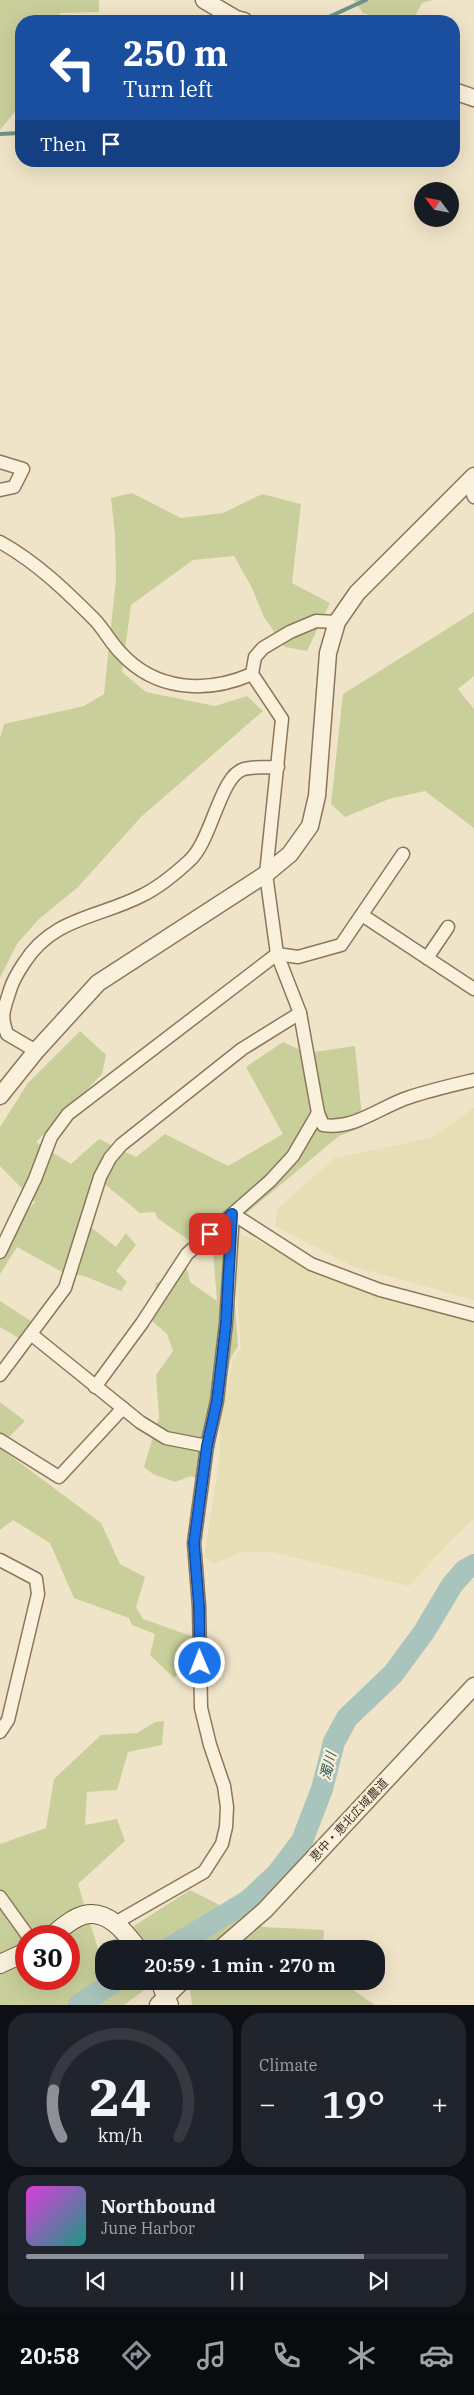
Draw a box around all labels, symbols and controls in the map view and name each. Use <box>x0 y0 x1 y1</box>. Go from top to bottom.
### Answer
text: 250 m <box>123 30 228 76</box>
icon: left <box>40 35 105 100</box>
text: Turn left <box>123 74 213 103</box>
icon: arrive <box>97 130 125 158</box>
text: Then <box>40 132 87 156</box>
north arrow <box>414 182 459 228</box>
map controls <box>414 182 459 227</box>
pin <box>189 1213 231 1255</box>
icon: arrive <box>196 1220 224 1248</box>
position arrow <box>173 1636 225 1688</box>
water label: 濁川 <box>316 1748 341 1782</box>
street label: 恵中・恵北広域農道 <box>306 1775 391 1864</box>
speed limit sign: 30 <box>15 1925 80 1990</box>
text: 20:59 · 1 min · 270 m <box>144 1953 336 1977</box>
text: Climate <box>259 2055 317 2075</box>
text: 24 <box>89 2063 152 2130</box>
text: 19° <box>322 2079 385 2128</box>
text: − <box>259 2085 276 2122</box>
text: + <box>431 2085 448 2122</box>
text: km/h <box>98 2124 143 2147</box>
text: Northbound <box>101 2194 216 2218</box>
text: June Harbor <box>101 2218 195 2238</box>
icon: previous <box>82 2267 110 2295</box>
icon: pause <box>223 2267 251 2295</box>
icon: next <box>364 2267 392 2295</box>
icon: directions <box>119 2338 154 2373</box>
icon: music <box>194 2338 229 2373</box>
icon: phone <box>269 2338 304 2373</box>
icon: climate <box>344 2338 379 2373</box>
icon: car <box>419 2338 454 2373</box>
text: 20:58 <box>20 2341 79 2370</box>

